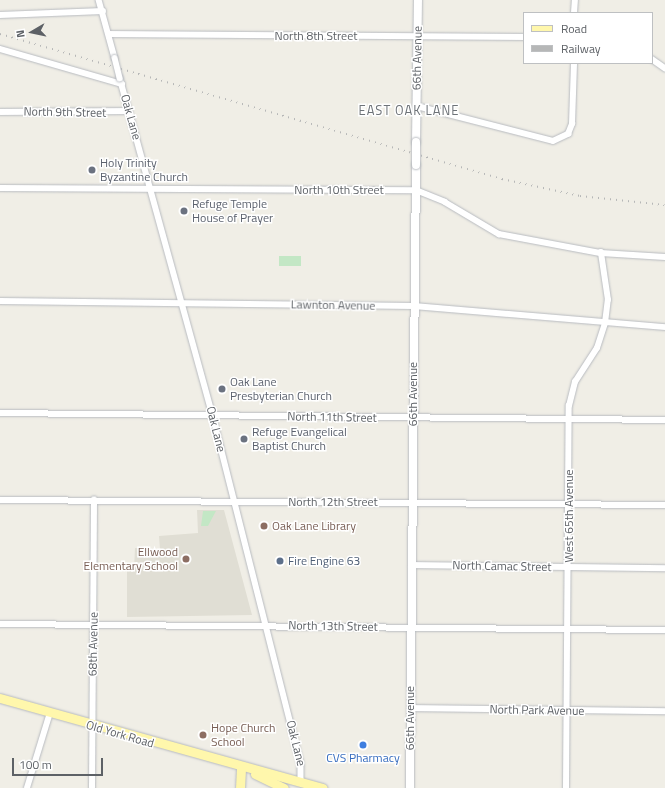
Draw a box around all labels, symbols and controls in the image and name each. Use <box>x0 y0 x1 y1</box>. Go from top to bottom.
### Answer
north arrow <box>12 12 52 52</box>
legend <box>523 12 653 64</box>
text: Road <box>561 19 587 38</box>
street label: 66th Avenue <box>409 26 425 90</box>
text: N <box>12 29 29 39</box>
street label: North 8th Street <box>275 29 357 43</box>
text: Railway <box>561 39 601 58</box>
street label: Oak Lane <box>118 93 144 141</box>
district label: EAST OAK LANE <box>359 102 459 118</box>
street label: North 9th Street <box>23 104 107 120</box>
place label: Holy Trinity Byzantine Church <box>100 156 188 184</box>
marker: Holy Trinity Byzantine Church <box>87 165 97 175</box>
street label: North 10th Street <box>294 183 384 197</box>
place label: Refuge Temple House of Prayer <box>192 197 273 225</box>
marker: Refuge Temple House of Prayer <box>179 206 189 216</box>
street label: Lawnton Avenue <box>291 297 375 313</box>
street label: 66th Avenue <box>406 362 420 426</box>
place label: Oak Lane Presbyterian Church <box>230 375 332 403</box>
marker: Oak Lane Presbyterian Church <box>217 384 227 394</box>
street label: Oak Lane <box>203 405 229 453</box>
street label: North 11th Street <box>287 409 377 425</box>
place label: Refuge Evangelical Baptist Church <box>252 425 347 453</box>
marker: Refuge Evangelical Baptist Church <box>239 434 249 444</box>
street label: West 65th Avenue <box>562 469 576 563</box>
street label: North 12th Street <box>288 495 378 509</box>
place label: Oak Lane Library <box>272 519 356 533</box>
marker: Oak Lane Library <box>259 521 269 531</box>
place label: Ellwood Elementary School <box>84 545 178 573</box>
marker: Ellwood Elementary School <box>181 554 191 564</box>
place label: Fire Engine 63 <box>288 554 360 568</box>
marker: Fire Engine 63 <box>275 556 285 566</box>
street label: North Camac Street <box>452 558 552 574</box>
street label: 68th Avenue <box>85 612 101 676</box>
street label: North 13th Street <box>288 618 378 634</box>
street label: 66th Avenue <box>403 686 417 750</box>
street label: North Park Avenue <box>489 702 585 718</box>
street label: Old York Road <box>84 717 156 751</box>
street label: Oak Lane <box>283 719 309 767</box>
place label: Hope Church School <box>211 721 275 749</box>
marker: Hope Church School <box>198 730 208 740</box>
marker: CVS Pharmacy <box>358 740 368 750</box>
scale bar <box>14 750 105 776</box>
place label: CVS Pharmacy <box>326 751 400 765</box>
text: 100 m <box>19 755 52 774</box>

